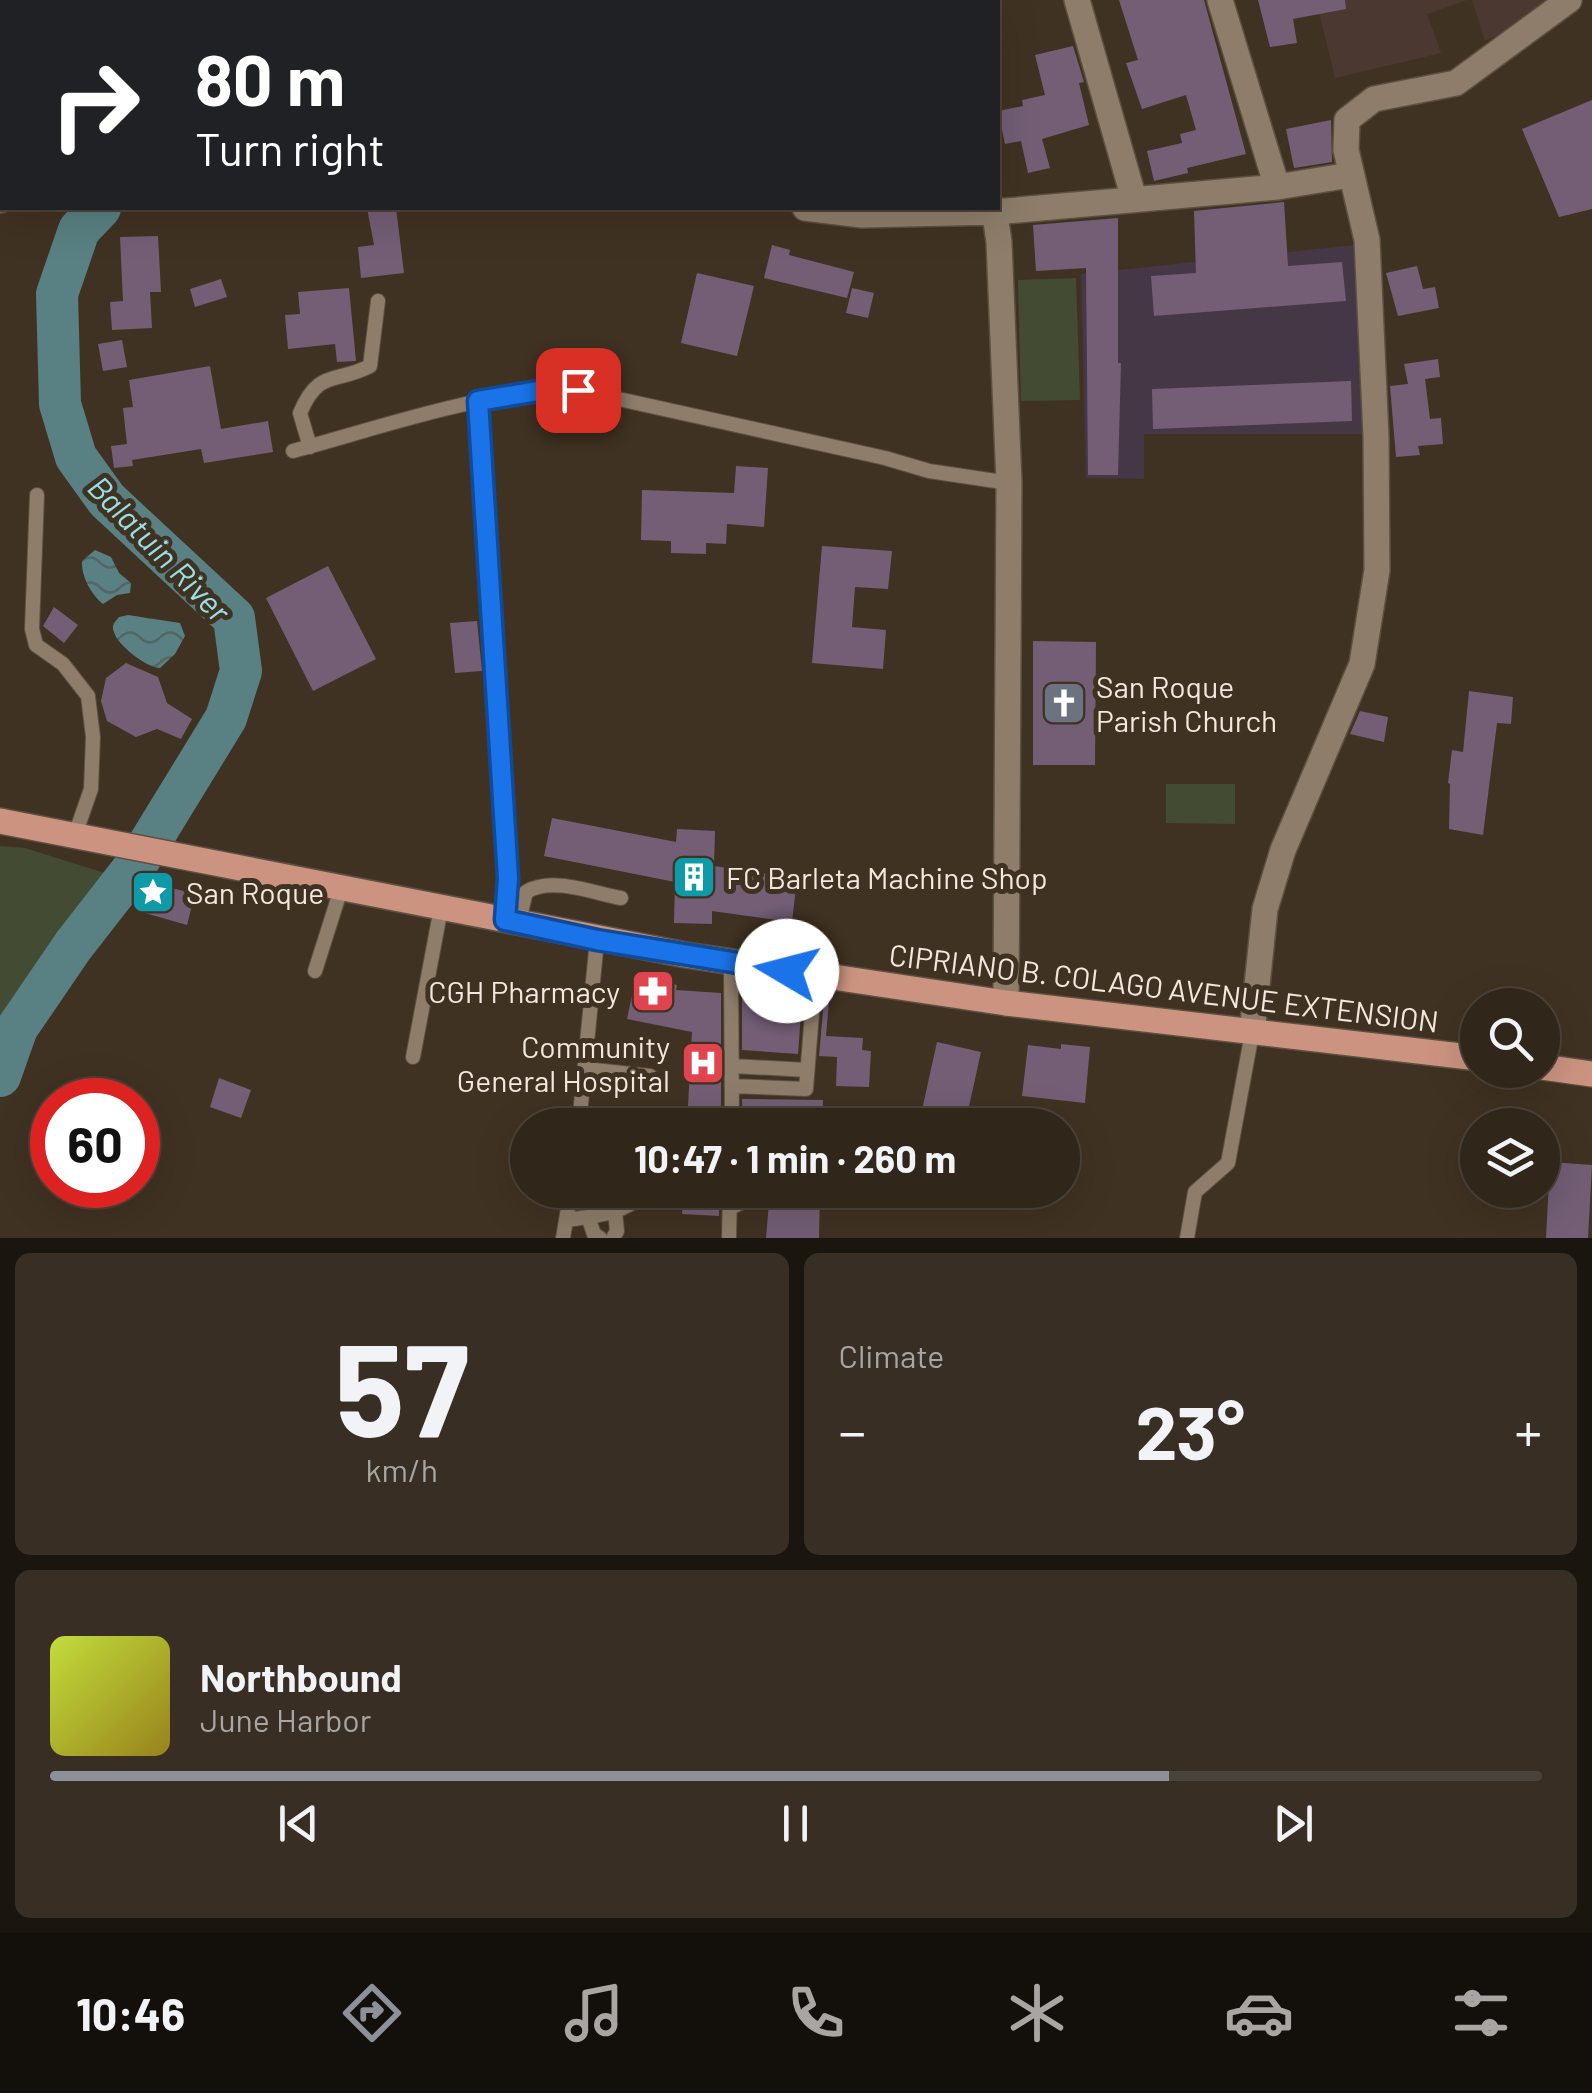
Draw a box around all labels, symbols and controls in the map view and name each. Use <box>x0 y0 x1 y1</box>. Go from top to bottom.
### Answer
text: 80 m <box>195 36 345 120</box>
icon: right <box>30 40 160 170</box>
text: Turn right <box>195 121 385 175</box>
pin <box>536 348 621 433</box>
icon: arrive <box>551 363 606 418</box>
water label: Balatuin River <box>81 467 240 630</box>
place label: San Roque Parish Church <box>1096 668 1277 738</box>
church icon: San Roque Parish Church <box>1041 680 1087 726</box>
building icon: FC Barleta Machine Shop <box>671 854 717 900</box>
place label: FC Barleta Machine Shop <box>726 859 1047 895</box>
place icon: San Roque <box>130 869 176 915</box>
place label: San Roque <box>186 874 324 910</box>
position arrow <box>735 919 839 1023</box>
street label: CIPRIANO B. COLAGO AVENUE EXTENSION <box>887 935 1441 1039</box>
pharmacy icon: CGH Pharmacy <box>630 968 676 1014</box>
place label: CGH Pharmacy <box>428 973 620 1009</box>
map controls <box>1460 988 1560 1208</box>
button: search <box>1460 988 1560 1088</box>
place label: Community General Hospital <box>457 1028 670 1098</box>
hospital icon: Community General Hospital <box>680 1040 726 1086</box>
speed limit sign: 60 <box>30 1078 160 1208</box>
button: layers <box>1460 1108 1560 1208</box>
text: 10:47 · 1 min · 260 m <box>634 1135 956 1181</box>
text: 57 <box>334 1307 469 1463</box>
text: Climate <box>839 1336 944 1374</box>
text: 23° <box>1135 1385 1245 1475</box>
text: − <box>839 1397 866 1463</box>
text: + <box>1514 1397 1542 1463</box>
text: km/h <box>366 1450 438 1488</box>
text: Northbound <box>200 1654 402 1700</box>
text: June Harbor <box>200 1700 371 1738</box>
icon: previous <box>271 1796 326 1851</box>
icon: pause <box>768 1796 823 1851</box>
icon: next <box>1266 1796 1321 1851</box>
icon: directions <box>337 1978 407 2048</box>
icon: music <box>559 1978 629 2048</box>
icon: phone <box>781 1978 851 2048</box>
icon: climate <box>1002 1978 1072 2048</box>
icon: car <box>1224 1978 1294 2048</box>
icon: filters <box>1446 1978 1516 2048</box>
text: 10:46 <box>76 1986 185 2040</box>

